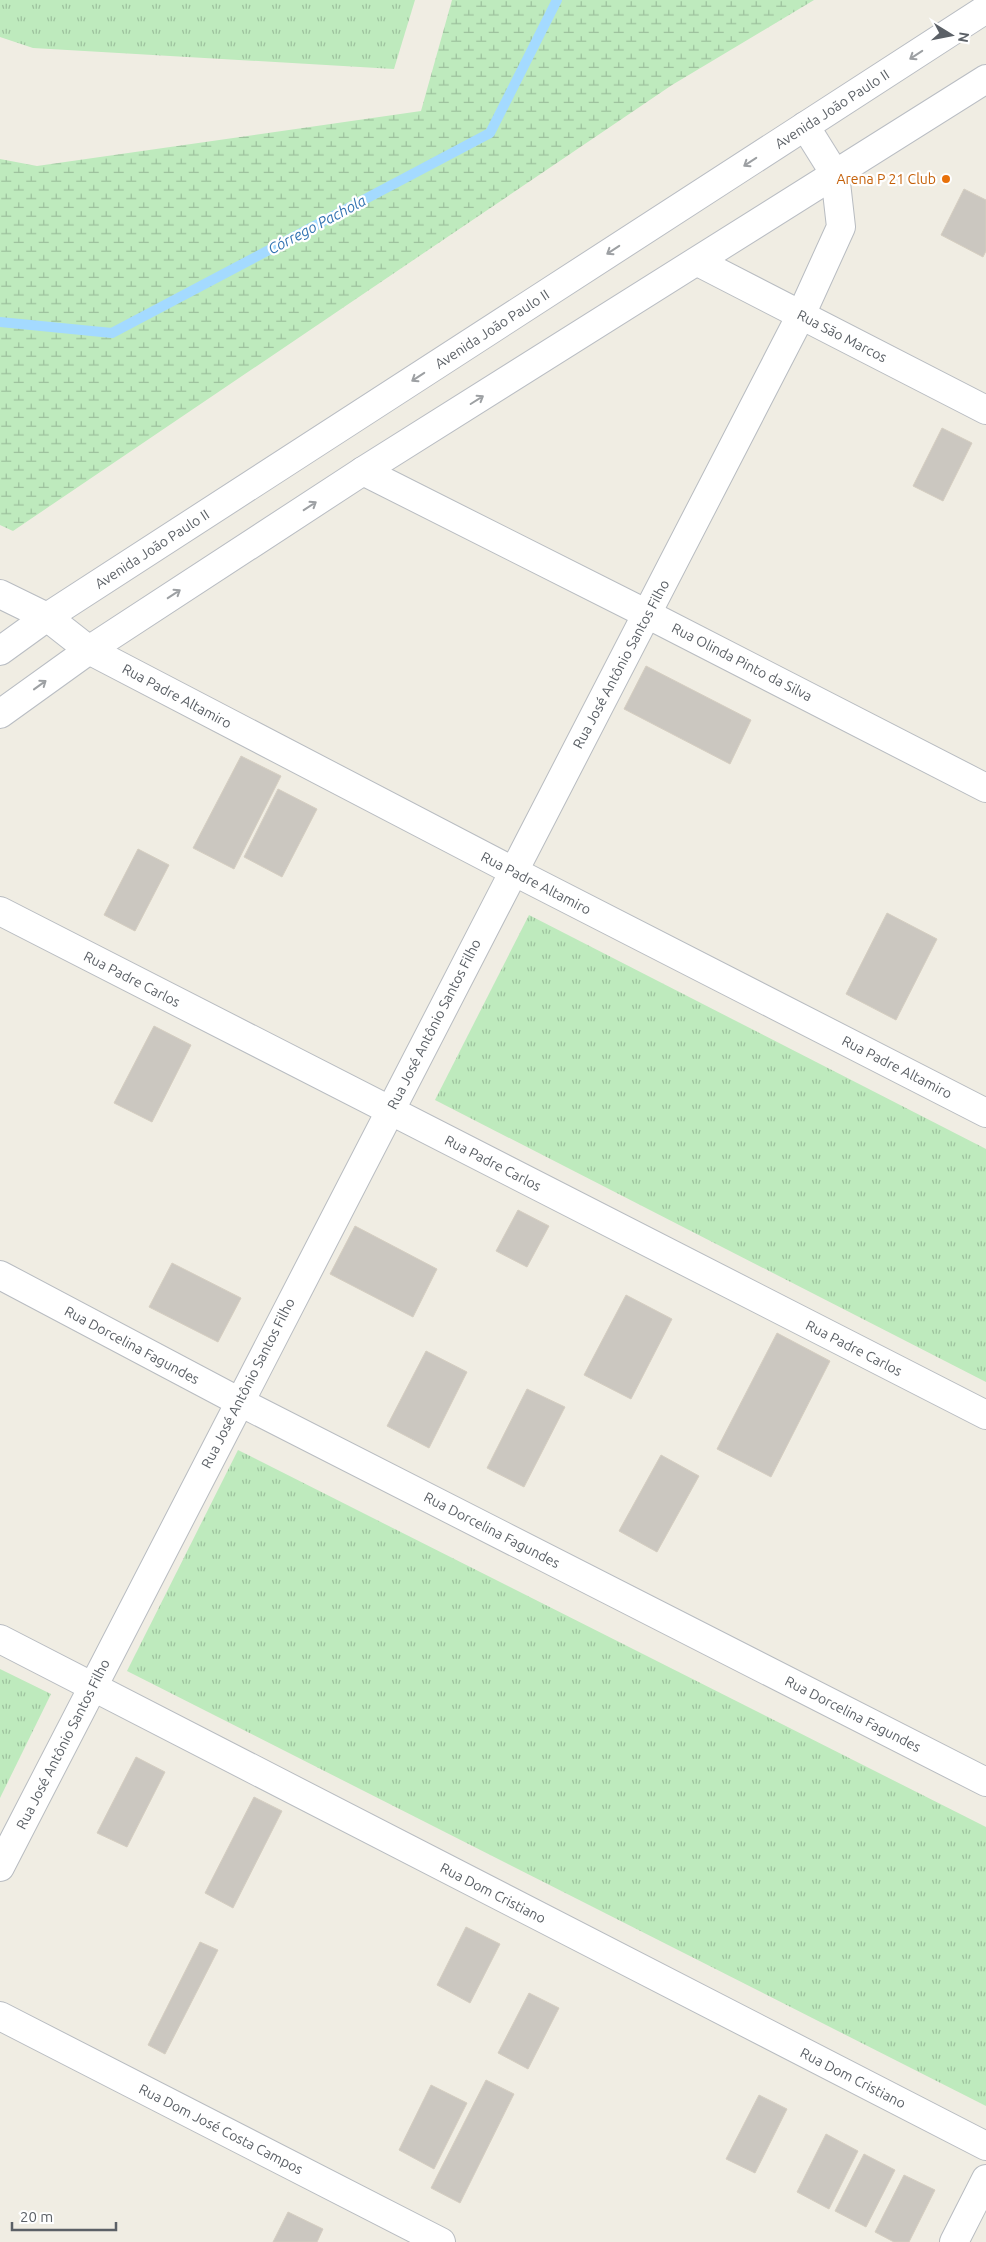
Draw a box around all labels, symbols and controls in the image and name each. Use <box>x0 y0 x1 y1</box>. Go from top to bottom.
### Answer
north arrow <box>926 10 976 60</box>
text: N <box>955 31 973 44</box>
one-way arrow <box>909 50 923 60</box>
street label: Avenida João Paulo II <box>772 66 892 152</box>
one-way arrow <box>743 157 757 167</box>
place label: Arena P 21 Club <box>836 171 936 187</box>
marker: Arena P 21 Club <box>940 173 952 185</box>
water label: Córrego Pachola <box>265 192 369 257</box>
one-way arrow <box>607 245 621 255</box>
street label: Avenida João Paulo II <box>432 286 552 372</box>
street label: Rua São Marcos <box>795 307 889 365</box>
one-way arrow <box>412 372 426 382</box>
one-way arrow <box>470 394 484 404</box>
one-way arrow <box>303 500 317 510</box>
street label: Avenida João Paulo II <box>92 506 212 592</box>
street label: Rua José Antônio Santos Filho <box>570 577 672 751</box>
one-way arrow <box>167 589 181 599</box>
street label: Rua Olinda Pinto da Silva <box>669 620 815 704</box>
street label: Rua Padre Altamiro <box>120 660 234 732</box>
one-way arrow <box>33 680 47 690</box>
street label: Rua Padre Altamiro <box>478 848 594 918</box>
street label: Rua José Antônio Santos Filho <box>384 936 484 1112</box>
street label: Rua Padre Carlos <box>81 948 183 1010</box>
street label: Rua Padre Altamiro <box>839 1032 955 1102</box>
street label: Rua Padre Carlos <box>442 1132 544 1194</box>
street label: Rua José Antônio Santos Filho <box>198 1295 298 1471</box>
street label: Rua Dorcelina Fagundes <box>62 1303 202 1387</box>
street label: Rua Padre Carlos <box>803 1317 905 1379</box>
street label: Rua Dorcelina Fagundes <box>421 1489 563 1571</box>
street label: Rua José Antônio Santos Filho <box>13 1656 113 1832</box>
street label: Rua Dorcelina Fagundes <box>782 1673 924 1755</box>
street label: Rua Dom Cristiano <box>438 1860 548 1926</box>
street label: Rua Dom Cristiano <box>798 2045 908 2111</box>
street label: Rua Dom José Costa Campos <box>136 2081 306 2177</box>
scale bar <box>12 2200 116 2232</box>
text: 20 m <box>20 2208 53 2225</box>

